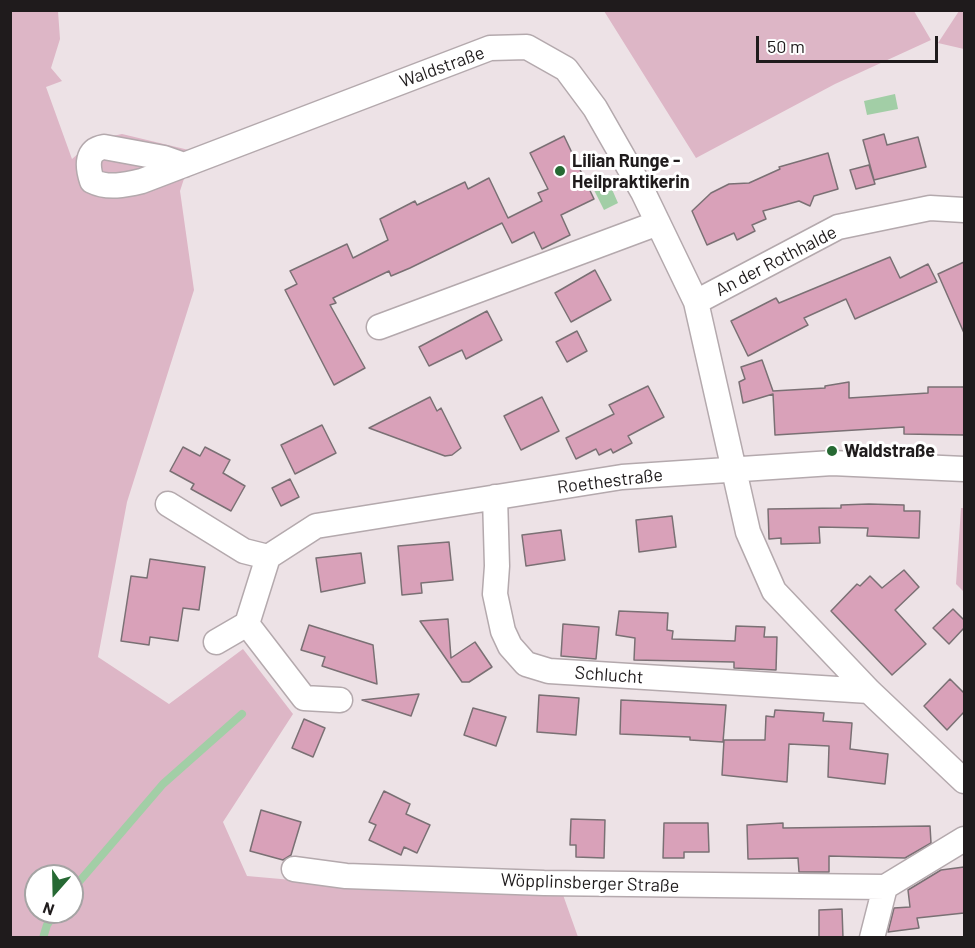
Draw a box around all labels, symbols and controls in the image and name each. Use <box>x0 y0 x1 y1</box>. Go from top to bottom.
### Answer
scale bar <box>759 24 940 62</box>
text: 50 m <box>767 35 805 57</box>
street label: Waldstraße <box>397 42 487 92</box>
place label: Lilian Runge - Heilpraktikerin <box>572 150 690 192</box>
marker: Lilian Runge - Heilpraktikerin <box>553 164 567 178</box>
street label: An der Rothhalde <box>712 221 840 301</box>
place label: Waldstraße <box>844 440 935 462</box>
marker: Waldstraße <box>825 444 839 458</box>
street label: Roethestraße <box>556 464 664 498</box>
street label: Schlucht <box>574 662 644 688</box>
north arrow <box>24 864 84 924</box>
street label: Wöpplinsberger Straße <box>500 869 680 897</box>
text: N <box>40 899 57 920</box>

